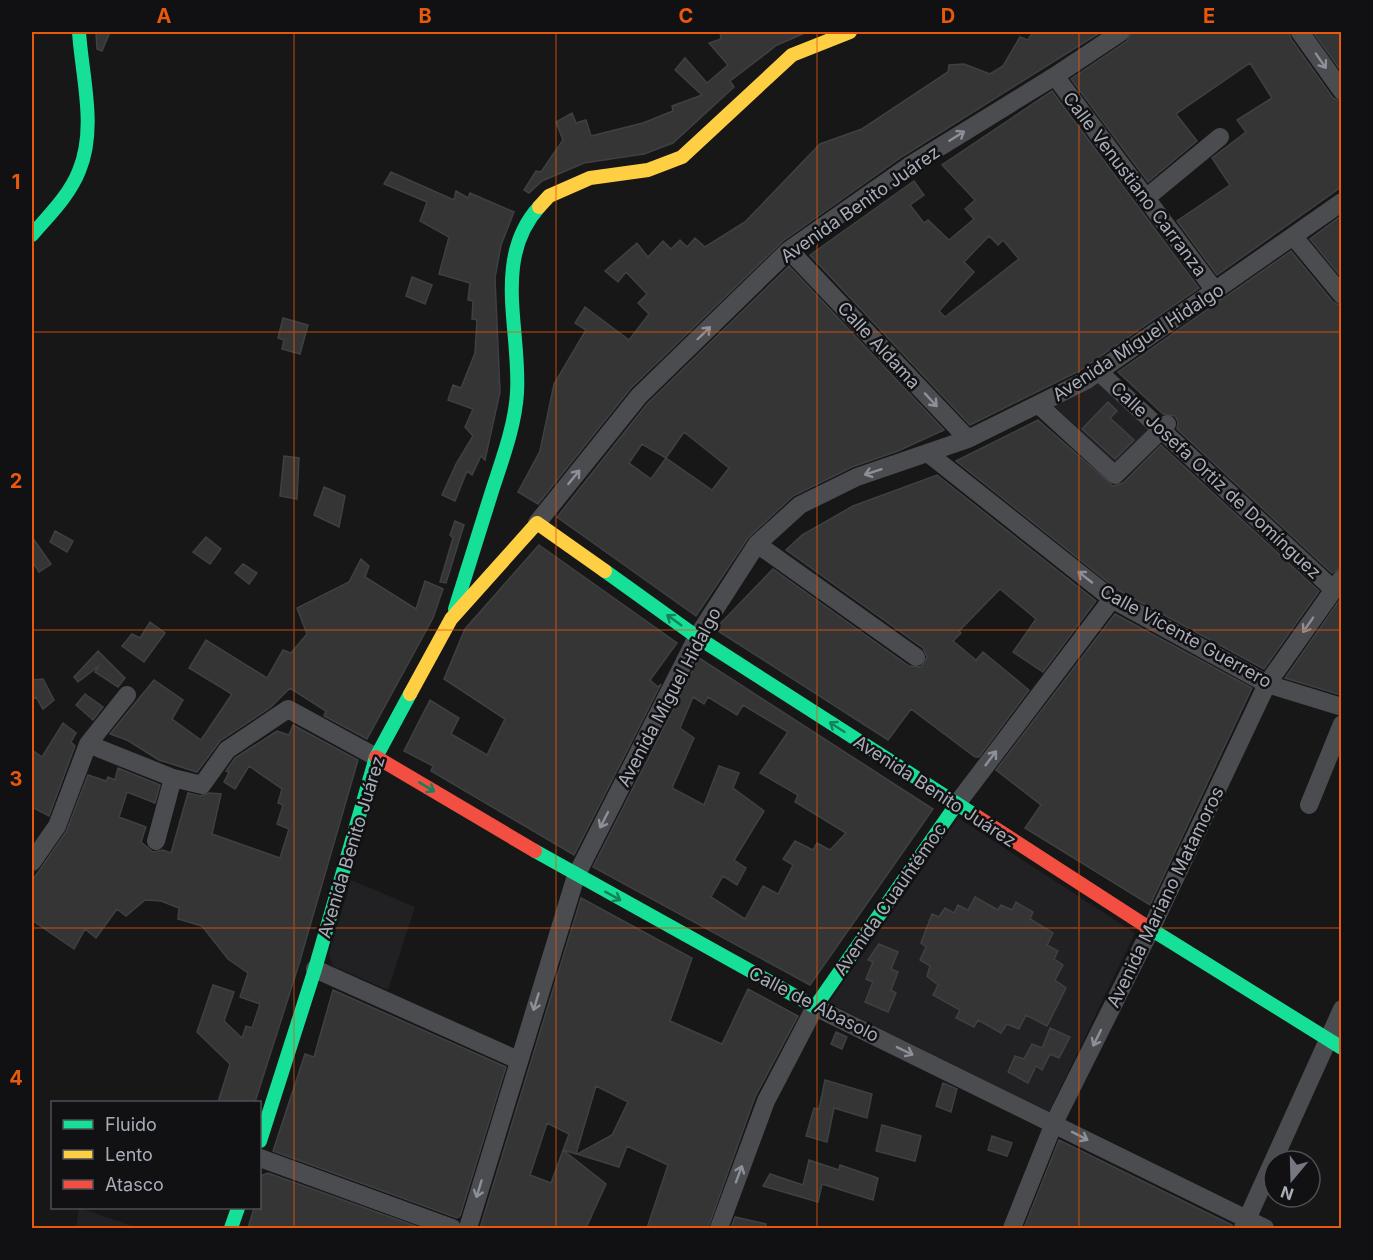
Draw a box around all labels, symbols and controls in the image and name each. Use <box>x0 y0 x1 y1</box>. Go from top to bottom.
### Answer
text: A <box>157 4 172 28</box>
text: B <box>418 4 432 28</box>
text: C <box>679 4 693 28</box>
text: D <box>941 4 955 28</box>
text: E <box>1203 4 1215 28</box>
one-way arrow <box>1315 53 1327 69</box>
street label: Calle Venustiano Carranza <box>1059 88 1211 280</box>
one-way arrow <box>948 130 965 142</box>
street label: Avenida Benito Juárez <box>777 141 943 267</box>
text: 1 <box>12 170 20 194</box>
street label: Avenida Miguel Hidalgo <box>1048 279 1228 405</box>
street label: Calle Aldama <box>833 297 925 393</box>
one-way arrow <box>697 325 712 340</box>
street label: Calle Josefa Ortiz de Domínguez <box>1107 377 1325 583</box>
one-way arrow <box>923 392 938 407</box>
one-way arrow <box>864 467 883 478</box>
text: 2 <box>10 469 22 493</box>
one-way arrow <box>567 469 580 485</box>
one-way arrow <box>1077 571 1093 584</box>
street label: Calle Vicente Guerrero <box>1097 580 1275 692</box>
street label: Avenida Miguel Hidalgo <box>613 604 725 790</box>
one-way arrow <box>666 614 682 626</box>
one-way arrow <box>1302 617 1314 633</box>
one-way arrow <box>828 721 845 734</box>
street label: Avenida Benito Juárez <box>850 731 1020 851</box>
one-way arrow <box>985 751 998 767</box>
street label: Avenida Benito Juárez <box>313 753 389 941</box>
text: 3 <box>10 767 22 791</box>
one-way arrow <box>418 781 435 793</box>
street label: Avenida Mariano Matamoros <box>1102 783 1228 1011</box>
one-way arrow <box>598 811 609 829</box>
street label: Avenida Cuauhtémoc <box>830 819 950 979</box>
one-way arrow <box>604 890 621 902</box>
street label: Calle de Abasolo <box>745 962 883 1046</box>
one-way arrow <box>530 993 541 1012</box>
one-way arrow <box>1090 1029 1102 1047</box>
one-way arrow <box>896 1045 914 1057</box>
text: 4 <box>9 1066 23 1090</box>
legend <box>51 1101 261 1209</box>
text: Fluido <box>105 1114 157 1135</box>
one-way arrow <box>1071 1131 1089 1143</box>
text: Lento <box>105 1144 153 1165</box>
north arrow <box>1262 1149 1322 1209</box>
one-way arrow <box>735 1165 746 1183</box>
text: Atasco <box>105 1174 164 1195</box>
one-way arrow <box>473 1179 484 1198</box>
text: N <box>1278 1182 1296 1205</box>

